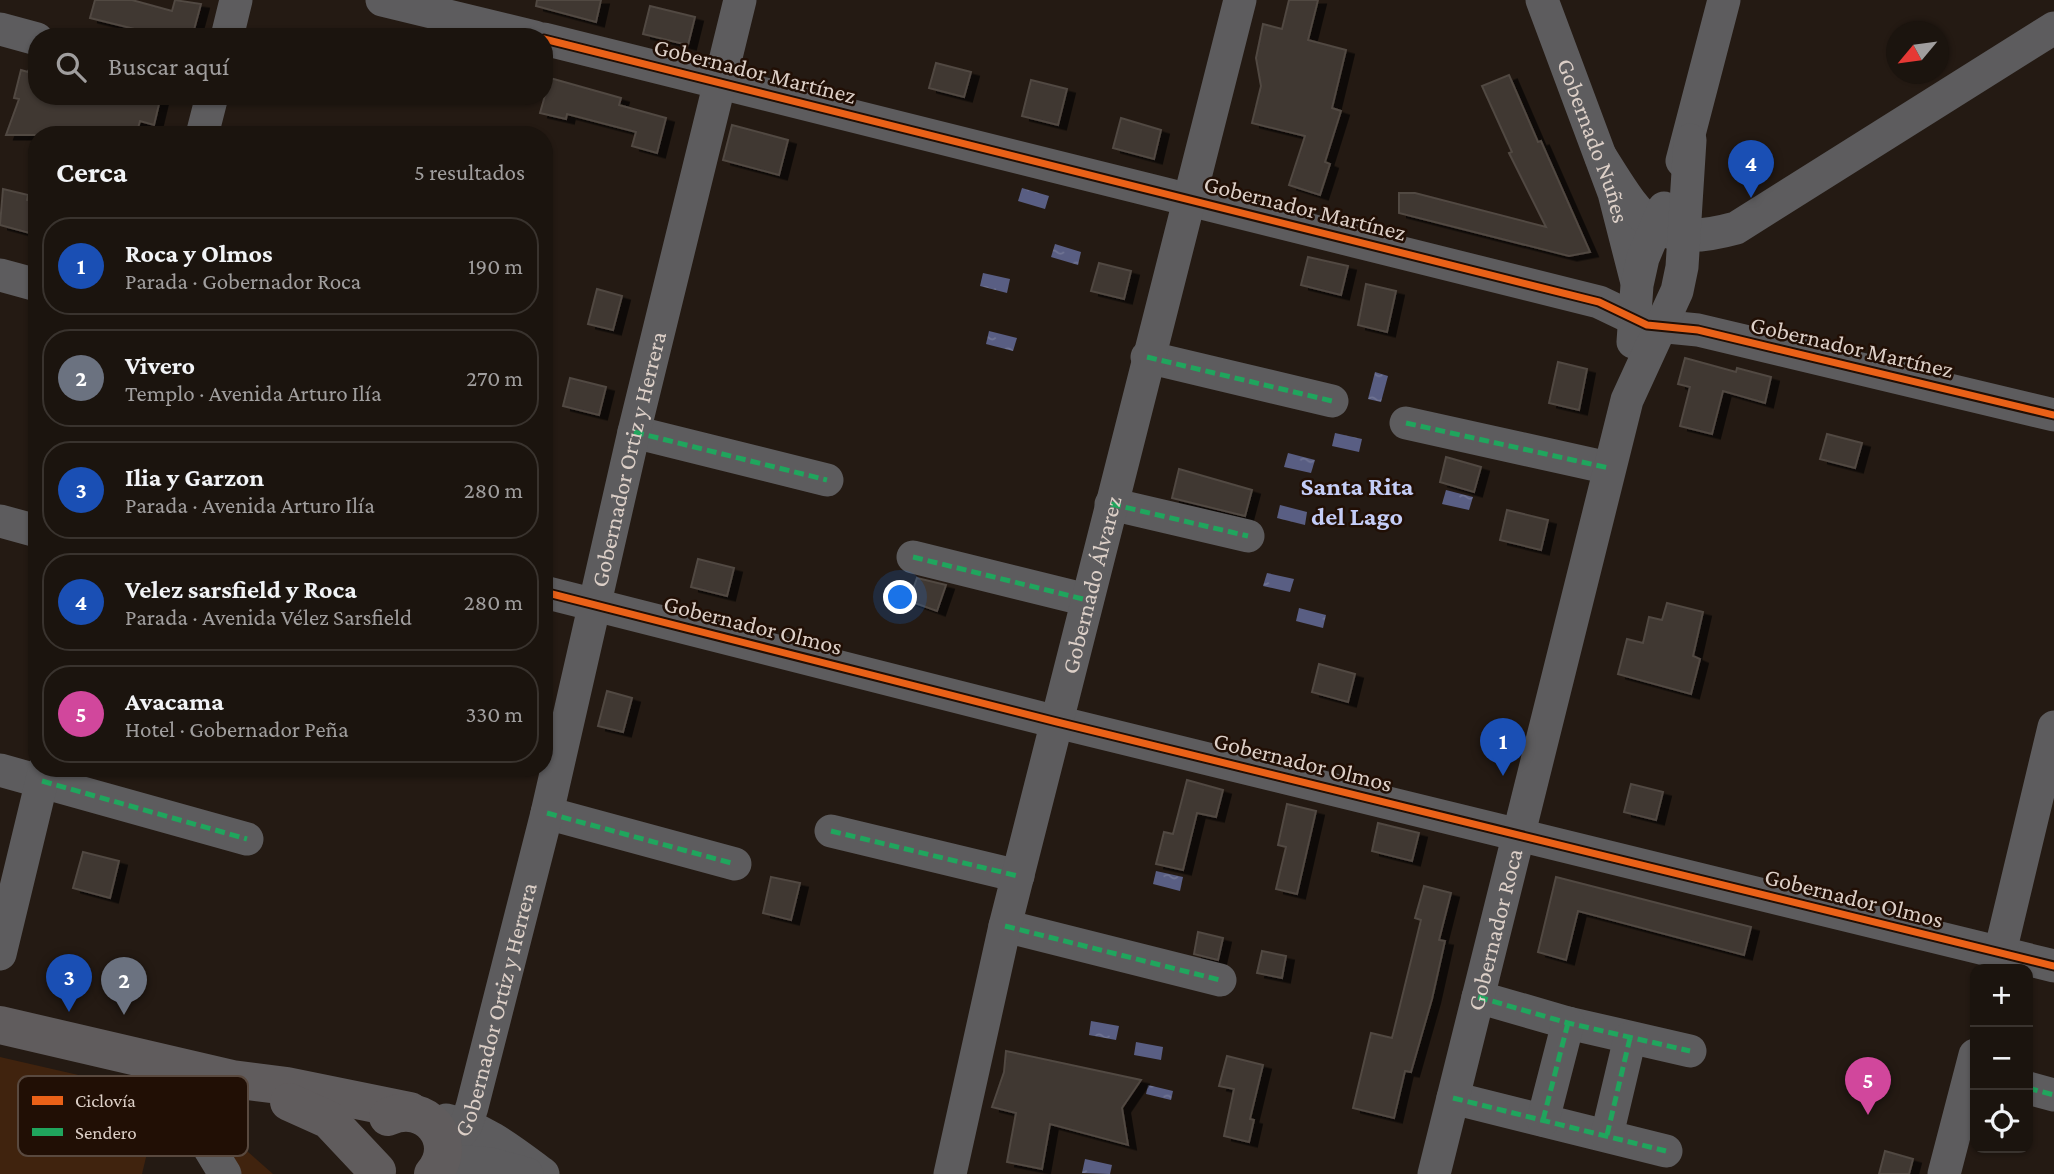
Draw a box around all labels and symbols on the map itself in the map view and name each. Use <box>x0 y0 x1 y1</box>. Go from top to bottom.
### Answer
north arrow <box>1886 21 1949 84</box>
street label: Gobernador Martínez <box>651 32 859 109</box>
street label: Gobernado Nuñes <box>1552 55 1635 226</box>
pin: 4 <box>1728 140 1774 198</box>
street label: Gobernador Martínez <box>1201 169 1409 246</box>
street label: Gobernador Martínez <box>1748 310 1956 383</box>
street label: Gobernador Ortiz y Herrera <box>585 329 671 590</box>
district label: Santa Rita del Lago <box>1301 472 1414 531</box>
street label: Gobernado Álvarez <box>1056 493 1127 676</box>
your location <box>883 580 917 614</box>
street label: Gobernador Olmos <box>661 589 845 660</box>
pin: 1 <box>1480 718 1526 776</box>
street label: Gobernador Olmos <box>1211 726 1395 797</box>
street label: Gobernador Roca <box>1461 846 1528 1013</box>
street label: Gobernador Olmos <box>1762 862 1946 933</box>
street label: Gobernador Ortiz y Herrera <box>448 879 542 1142</box>
pin: 3 <box>46 954 92 1012</box>
pin: 2 <box>101 957 147 1015</box>
pin: 5 <box>1845 1057 1891 1115</box>
legend <box>18 1076 248 1156</box>
text: Ciclovía <box>75 1090 136 1111</box>
text: Sendero <box>75 1122 137 1143</box>

